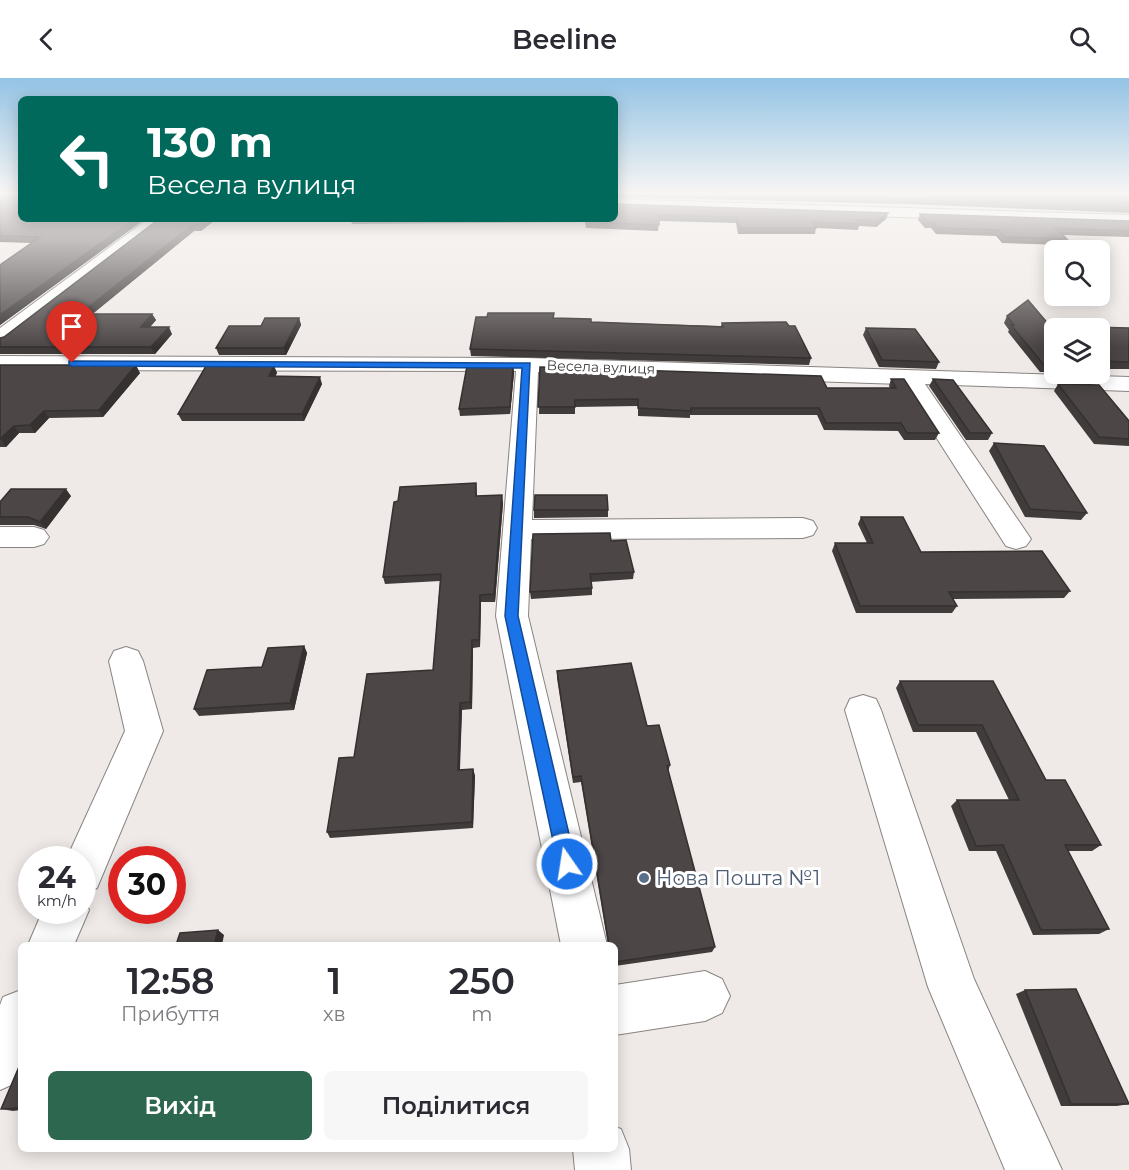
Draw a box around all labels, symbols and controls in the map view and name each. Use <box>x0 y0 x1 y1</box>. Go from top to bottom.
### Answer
icon: back <box>30 23 63 56</box>
text: Beeline <box>512 23 617 56</box>
icon: search <box>1066 23 1099 56</box>
text: 130 m <box>147 116 273 168</box>
icon: left <box>48 120 126 198</box>
text: Весела вулиця <box>147 168 356 201</box>
map controls <box>1044 240 1110 384</box>
button: search <box>1044 240 1110 306</box>
pin <box>46 301 97 363</box>
icon: arrive <box>55 310 88 343</box>
button: layers <box>1044 318 1110 384</box>
street label: Весела вулиця <box>546 356 656 378</box>
position arrow <box>535 832 599 896</box>
speed limit sign: 30 <box>108 846 186 924</box>
text: 24 <box>38 859 76 896</box>
place label: Нова Пошта №1 <box>656 866 820 890</box>
marker: Нова Пошта №1 <box>637 871 651 885</box>
text: km/h <box>37 891 77 910</box>
text: 12:58 <box>127 959 215 1003</box>
text: 1 <box>328 959 341 1003</box>
text: 250 <box>449 959 515 1003</box>
text: Прибуття <box>121 1002 220 1026</box>
text: хв <box>323 1002 346 1026</box>
text: m <box>471 1002 493 1026</box>
button: Вихід <box>48 1071 312 1140</box>
button: Поділитися <box>324 1071 588 1140</box>

